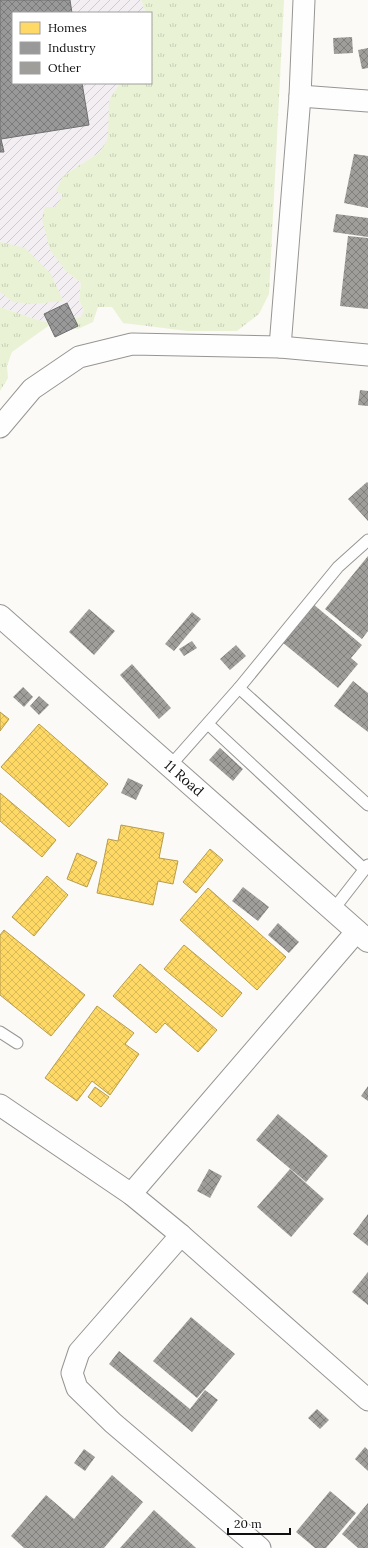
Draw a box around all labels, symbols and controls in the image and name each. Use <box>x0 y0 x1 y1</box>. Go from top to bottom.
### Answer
legend <box>12 12 152 84</box>
text: Homes <box>48 20 87 35</box>
text: Industry <box>48 40 96 55</box>
text: Other <box>48 60 82 75</box>
street label: 11 Road <box>161 756 207 800</box>
scale bar <box>228 1510 290 1536</box>
text: 20 m <box>234 1516 262 1531</box>

